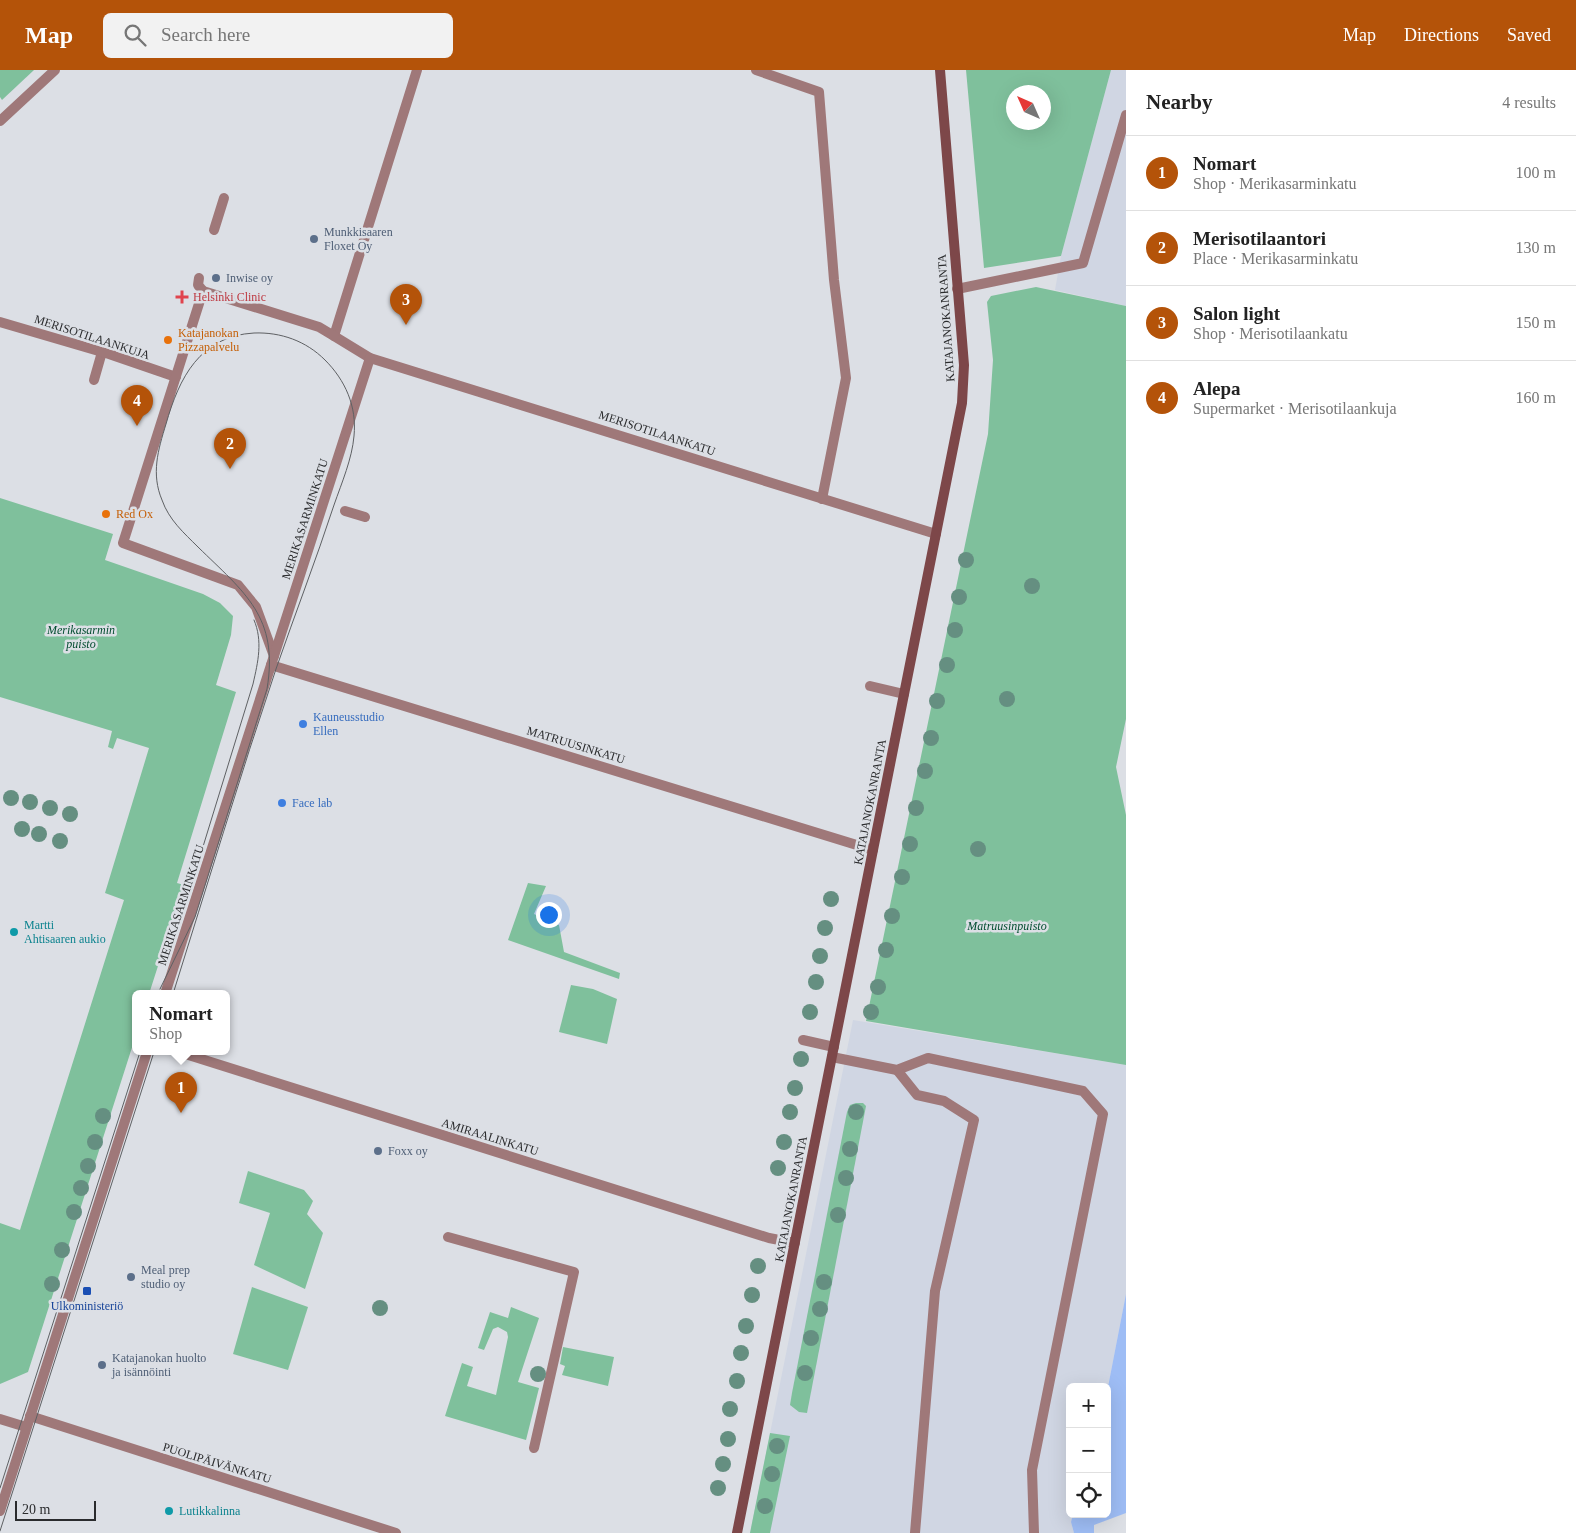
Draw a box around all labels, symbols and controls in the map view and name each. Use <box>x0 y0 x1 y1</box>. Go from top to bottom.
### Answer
search box <box>103 13 453 58</box>
icon: search <box>121 21 149 49</box>
text: Map <box>25 22 73 48</box>
text: Search here <box>161 24 250 45</box>
text: Map <box>1343 25 1376 45</box>
text: Directions <box>1404 25 1479 45</box>
text: Saved <box>1507 25 1551 45</box>
north arrow <box>1006 85 1051 130</box>
text: Nearby <box>1146 90 1213 114</box>
text: 4 results <box>1502 94 1556 111</box>
text: Nomart <box>1193 153 1256 174</box>
text: 1 <box>1158 164 1166 181</box>
text: 100 m <box>1516 164 1556 181</box>
text: Shop · Merikasarminkatu <box>1193 175 1357 192</box>
place label: Munkkisaaren Floxet Oy <box>324 225 393 253</box>
text: Merisotilaantori <box>1193 228 1326 249</box>
marker: Munkkisaaren Floxet Oy <box>308 233 320 245</box>
text: 2 <box>1158 239 1166 256</box>
text: 130 m <box>1516 239 1556 256</box>
text: Place · Merikasarminkatu <box>1193 250 1358 267</box>
street label: KATAJANOKANRANTA <box>935 253 957 382</box>
place label: Inwise oy <box>226 271 273 285</box>
marker: Inwise oy <box>210 272 222 284</box>
pin: 3 <box>390 284 422 325</box>
marker: Helsinki Clinic <box>175 290 189 304</box>
place label: Helsinki Clinic <box>193 290 266 304</box>
text: Salon light <box>1193 303 1280 324</box>
street label: MERISOTILAANKUJA <box>32 312 152 362</box>
text: 3 <box>1158 314 1166 331</box>
text: 150 m <box>1516 314 1556 331</box>
text: Shop · Merisotilaankatu <box>1193 325 1348 342</box>
place label: Katajanokan Pizzapalvelu <box>178 326 239 354</box>
marker: Katajanokan Pizzapalvelu <box>162 334 174 346</box>
text: Alepa <box>1193 378 1241 399</box>
pin: 4 <box>121 385 153 426</box>
text: 4 <box>1158 389 1166 406</box>
text: 160 m <box>1516 389 1556 406</box>
text: Supermarket · Merisotilaankuja <box>1193 400 1397 417</box>
street label: MERISOTILAANKATU <box>597 407 717 459</box>
pin: 2 <box>214 428 246 469</box>
street label: MERIKASARMINKATU <box>279 457 331 581</box>
place label: Red Ox <box>116 507 153 521</box>
marker: Red Ox <box>100 508 112 520</box>
park label: Merikasarmin puisto <box>46 623 115 651</box>
place label: Kauneusstudio Ellen <box>313 710 384 738</box>
marker: Kauneusstudio Ellen <box>297 718 309 730</box>
street label: MATRUUSINKATU <box>525 723 627 767</box>
street label: KATAJANOKANRANTA <box>851 737 889 866</box>
place label: Face lab <box>292 796 332 810</box>
marker: Face lab <box>276 797 288 809</box>
street label: MERIKASARMINKATU <box>155 843 207 967</box>
your location <box>536 902 562 928</box>
place label: Martti Ahtisaaren aukio <box>24 918 106 946</box>
park label: Matruusinpuisto <box>966 919 1047 933</box>
marker: Martti Ahtisaaren aukio <box>8 926 20 938</box>
popup <box>132 990 230 1055</box>
text: Nomart <box>149 1003 213 1024</box>
text: Shop <box>149 1025 182 1042</box>
pin: 1 <box>165 1072 197 1113</box>
street label: AMIRAALINKATU <box>440 1116 540 1159</box>
street label: KATAJANOKANRANTA <box>772 1134 810 1263</box>
place label: Foxx oy <box>388 1144 428 1158</box>
marker: Foxx oy <box>372 1145 384 1157</box>
place label: Meal prep studio oy <box>141 1263 190 1291</box>
marker: Meal prep studio oy <box>125 1271 137 1283</box>
marker: Ulkoministeriö <box>81 1285 93 1297</box>
place label: Ulkoministeriö <box>51 1299 123 1313</box>
place label: Katajanokan huolto ja isännöinti <box>111 1351 206 1379</box>
marker: Katajanokan huolto ja isännöinti <box>96 1359 108 1371</box>
map controls <box>1066 1383 1111 1518</box>
button: + <box>1066 1383 1111 1428</box>
button: − <box>1066 1428 1111 1473</box>
street label: PUOLIPÄIVÄNKATU <box>161 1440 273 1486</box>
button: locate <box>1066 1473 1111 1518</box>
scale bar <box>15 1498 96 1521</box>
text: 20 m <box>22 1502 50 1517</box>
place label: Lutikkalinna <box>179 1504 241 1518</box>
marker: Lutikkalinna <box>163 1505 175 1517</box>

